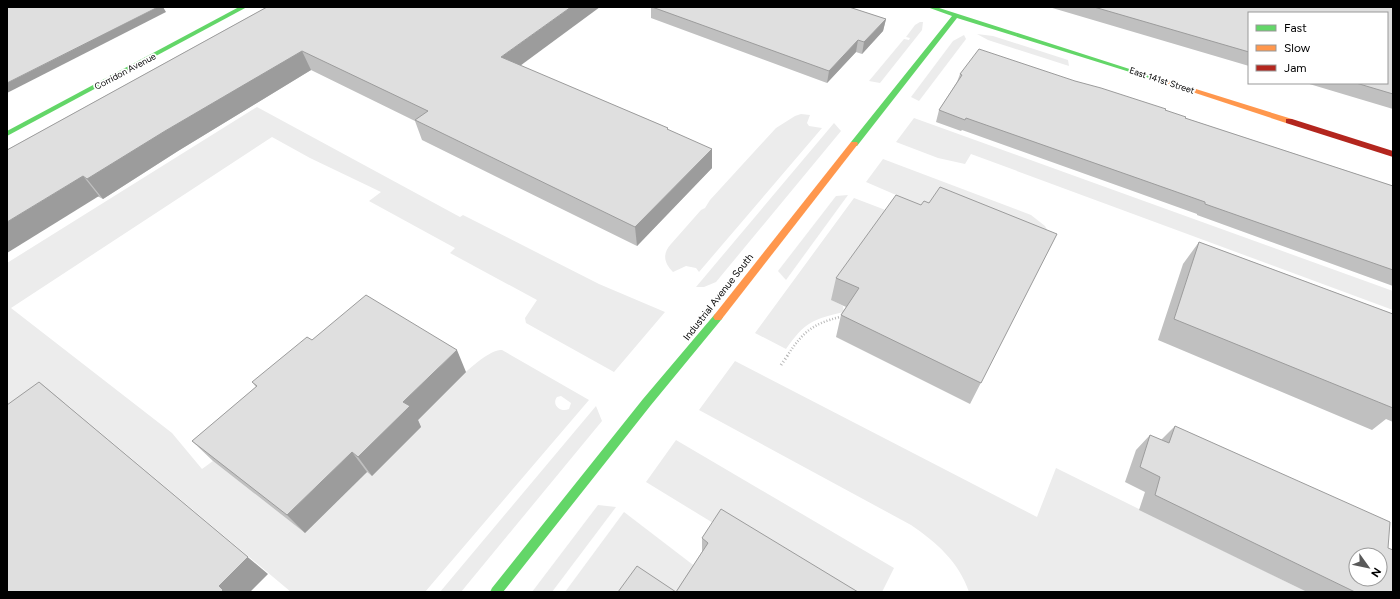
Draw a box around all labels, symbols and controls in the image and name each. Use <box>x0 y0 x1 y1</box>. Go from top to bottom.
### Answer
legend <box>1248 12 1388 84</box>
text: Fast <box>1284 21 1307 35</box>
text: Slow <box>1284 41 1311 55</box>
street label: Corridon Avenue <box>92 50 158 92</box>
text: Jam <box>1284 61 1307 75</box>
street label: East 141st Street <box>1128 64 1196 96</box>
street label: Industrial Avenue South <box>680 251 756 343</box>
north arrow <box>1348 547 1388 587</box>
text: N <box>1368 565 1384 579</box>

